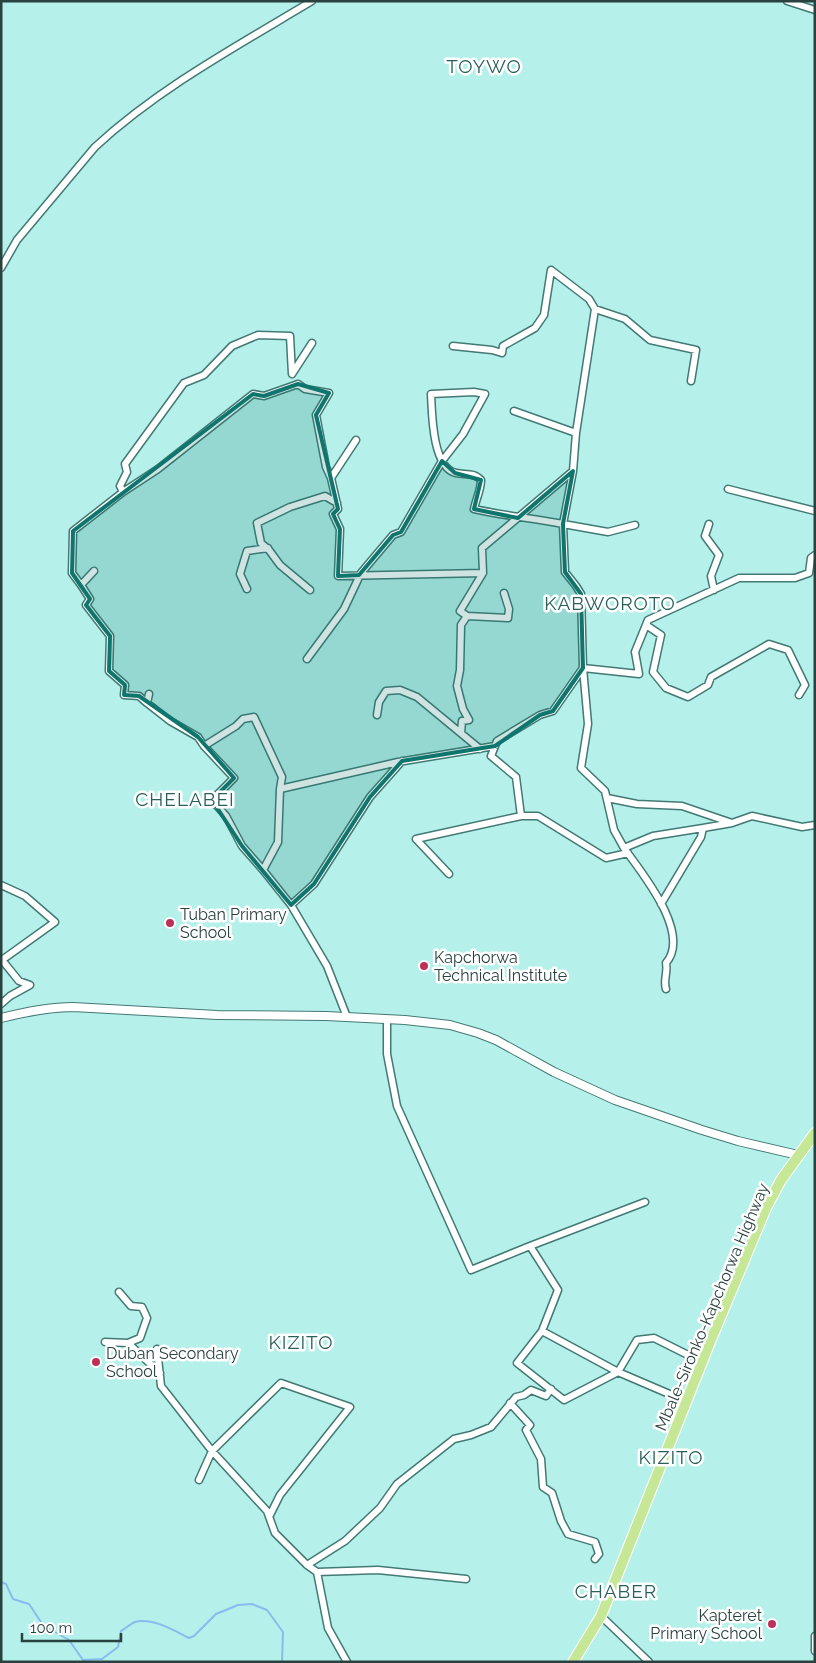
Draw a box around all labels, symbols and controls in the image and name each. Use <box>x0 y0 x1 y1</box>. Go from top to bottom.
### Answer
district label: TOYWO <box>446 55 522 77</box>
district label: KABWOROTO <box>544 592 676 614</box>
district label: CHELABEI <box>135 788 235 810</box>
place label: Tuban Primary School <box>180 905 287 942</box>
marker: Tuban Primary School <box>164 917 176 929</box>
place label: Kapchorwa Technical Institute <box>434 948 567 985</box>
marker: Kapchorwa Technical Institute <box>418 960 430 972</box>
street label: Mbale-Sironko-Kapchorwa Highway <box>651 1180 773 1434</box>
district label: KIZITO <box>269 1331 334 1353</box>
place label: Duban Secondary School <box>106 1344 239 1381</box>
marker: Duban Secondary School <box>90 1356 102 1368</box>
district label: KIZITO <box>639 1446 704 1468</box>
district label: CHABER <box>575 1580 657 1602</box>
place label: Kapteret Primary School <box>650 1606 763 1643</box>
scale bar <box>22 1610 121 1642</box>
marker: Kapteret Primary School <box>766 1618 778 1630</box>
text: 100 m <box>30 1619 72 1637</box>

